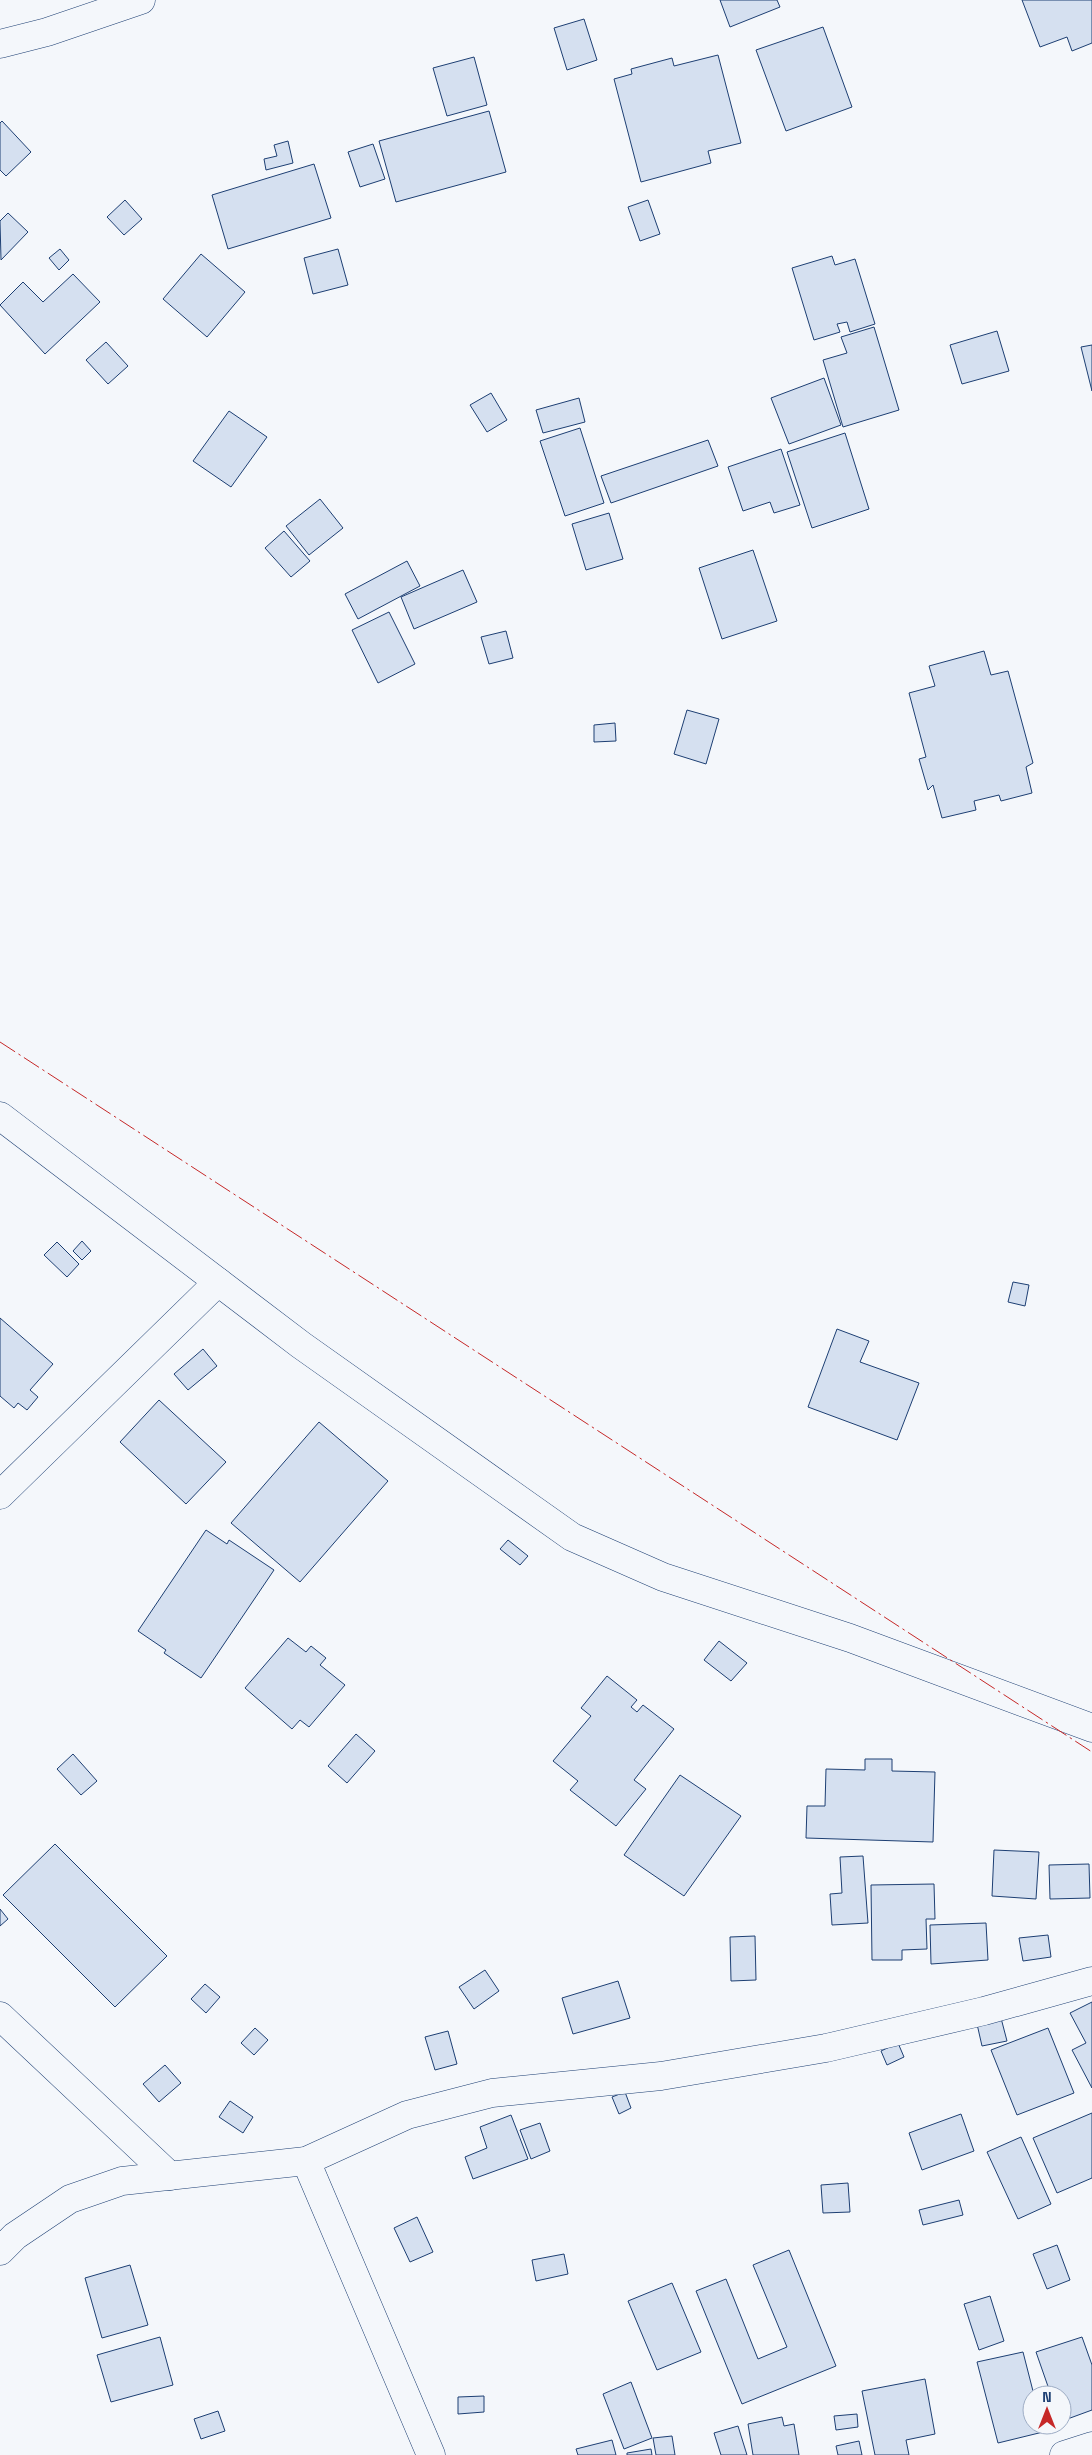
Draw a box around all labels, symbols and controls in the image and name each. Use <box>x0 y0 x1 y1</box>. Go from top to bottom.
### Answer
north arrow <box>1022 2385 1072 2435</box>
text: N <box>1042 2388 1052 2406</box>

